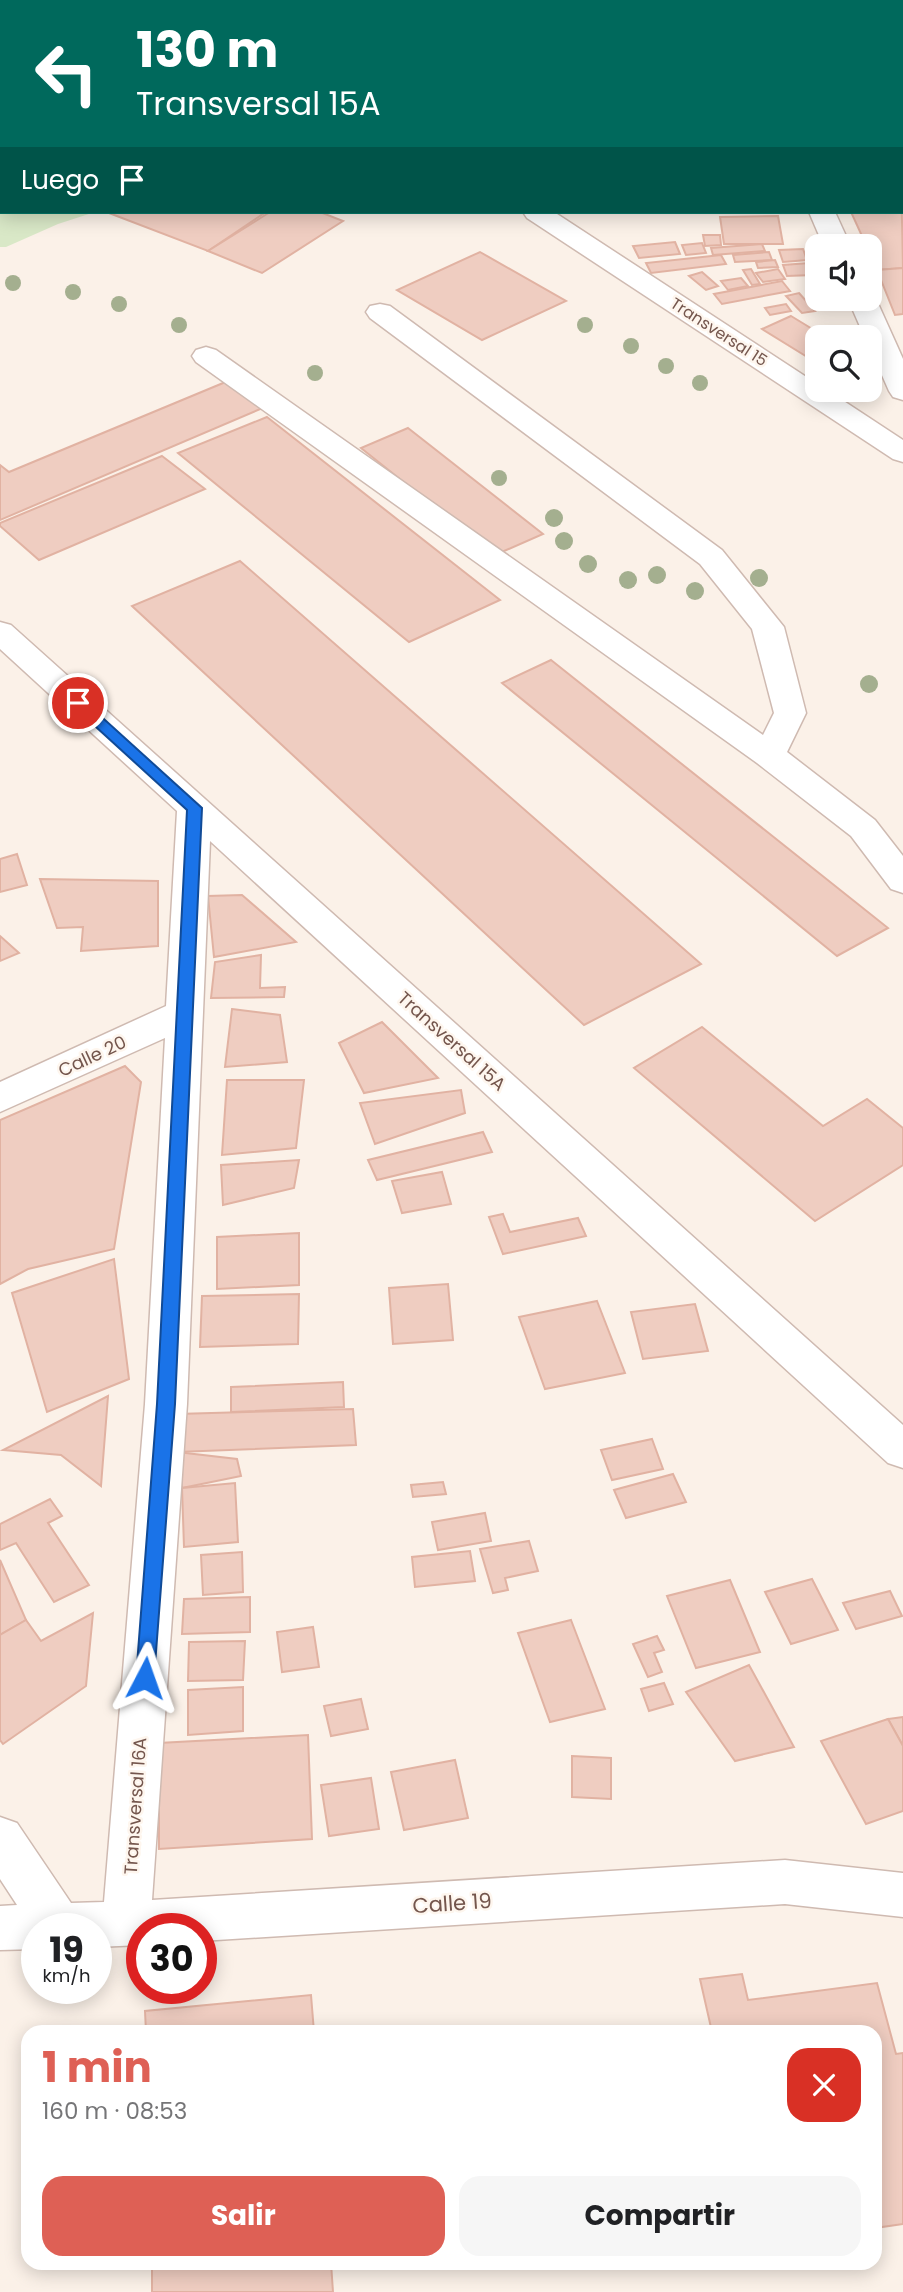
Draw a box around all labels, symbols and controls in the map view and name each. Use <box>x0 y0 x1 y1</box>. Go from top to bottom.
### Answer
text: 130 m <box>136 16 278 84</box>
icon: left <box>21 28 112 119</box>
text: Transversal 15A <box>136 81 380 126</box>
icon: arrive <box>113 161 151 199</box>
text: Luego <box>21 162 99 198</box>
map controls <box>805 234 882 402</box>
button: sound <box>805 234 882 311</box>
street label: Transversal 15 <box>666 292 772 372</box>
button: search <box>805 325 882 402</box>
pin <box>48 673 108 733</box>
icon: arrive <box>59 684 97 722</box>
street label: Transversal 15A <box>393 986 511 1096</box>
street label: Calle 20 <box>54 1029 130 1083</box>
position arrow <box>108 1641 182 1715</box>
street label: Transversal 16A <box>118 1736 152 1876</box>
street label: Calle 19 <box>411 1886 493 1920</box>
speed limit sign: 30 <box>126 1913 217 2004</box>
text: 19 <box>49 1925 84 1974</box>
text: km/h <box>43 1963 90 1988</box>
text: 1 min <box>42 2038 152 2097</box>
button: close <box>787 2048 861 2122</box>
text: 160 m · 08:53 <box>42 2095 187 2127</box>
button: Salir <box>42 2176 445 2256</box>
button: Compartir <box>459 2176 861 2256</box>

